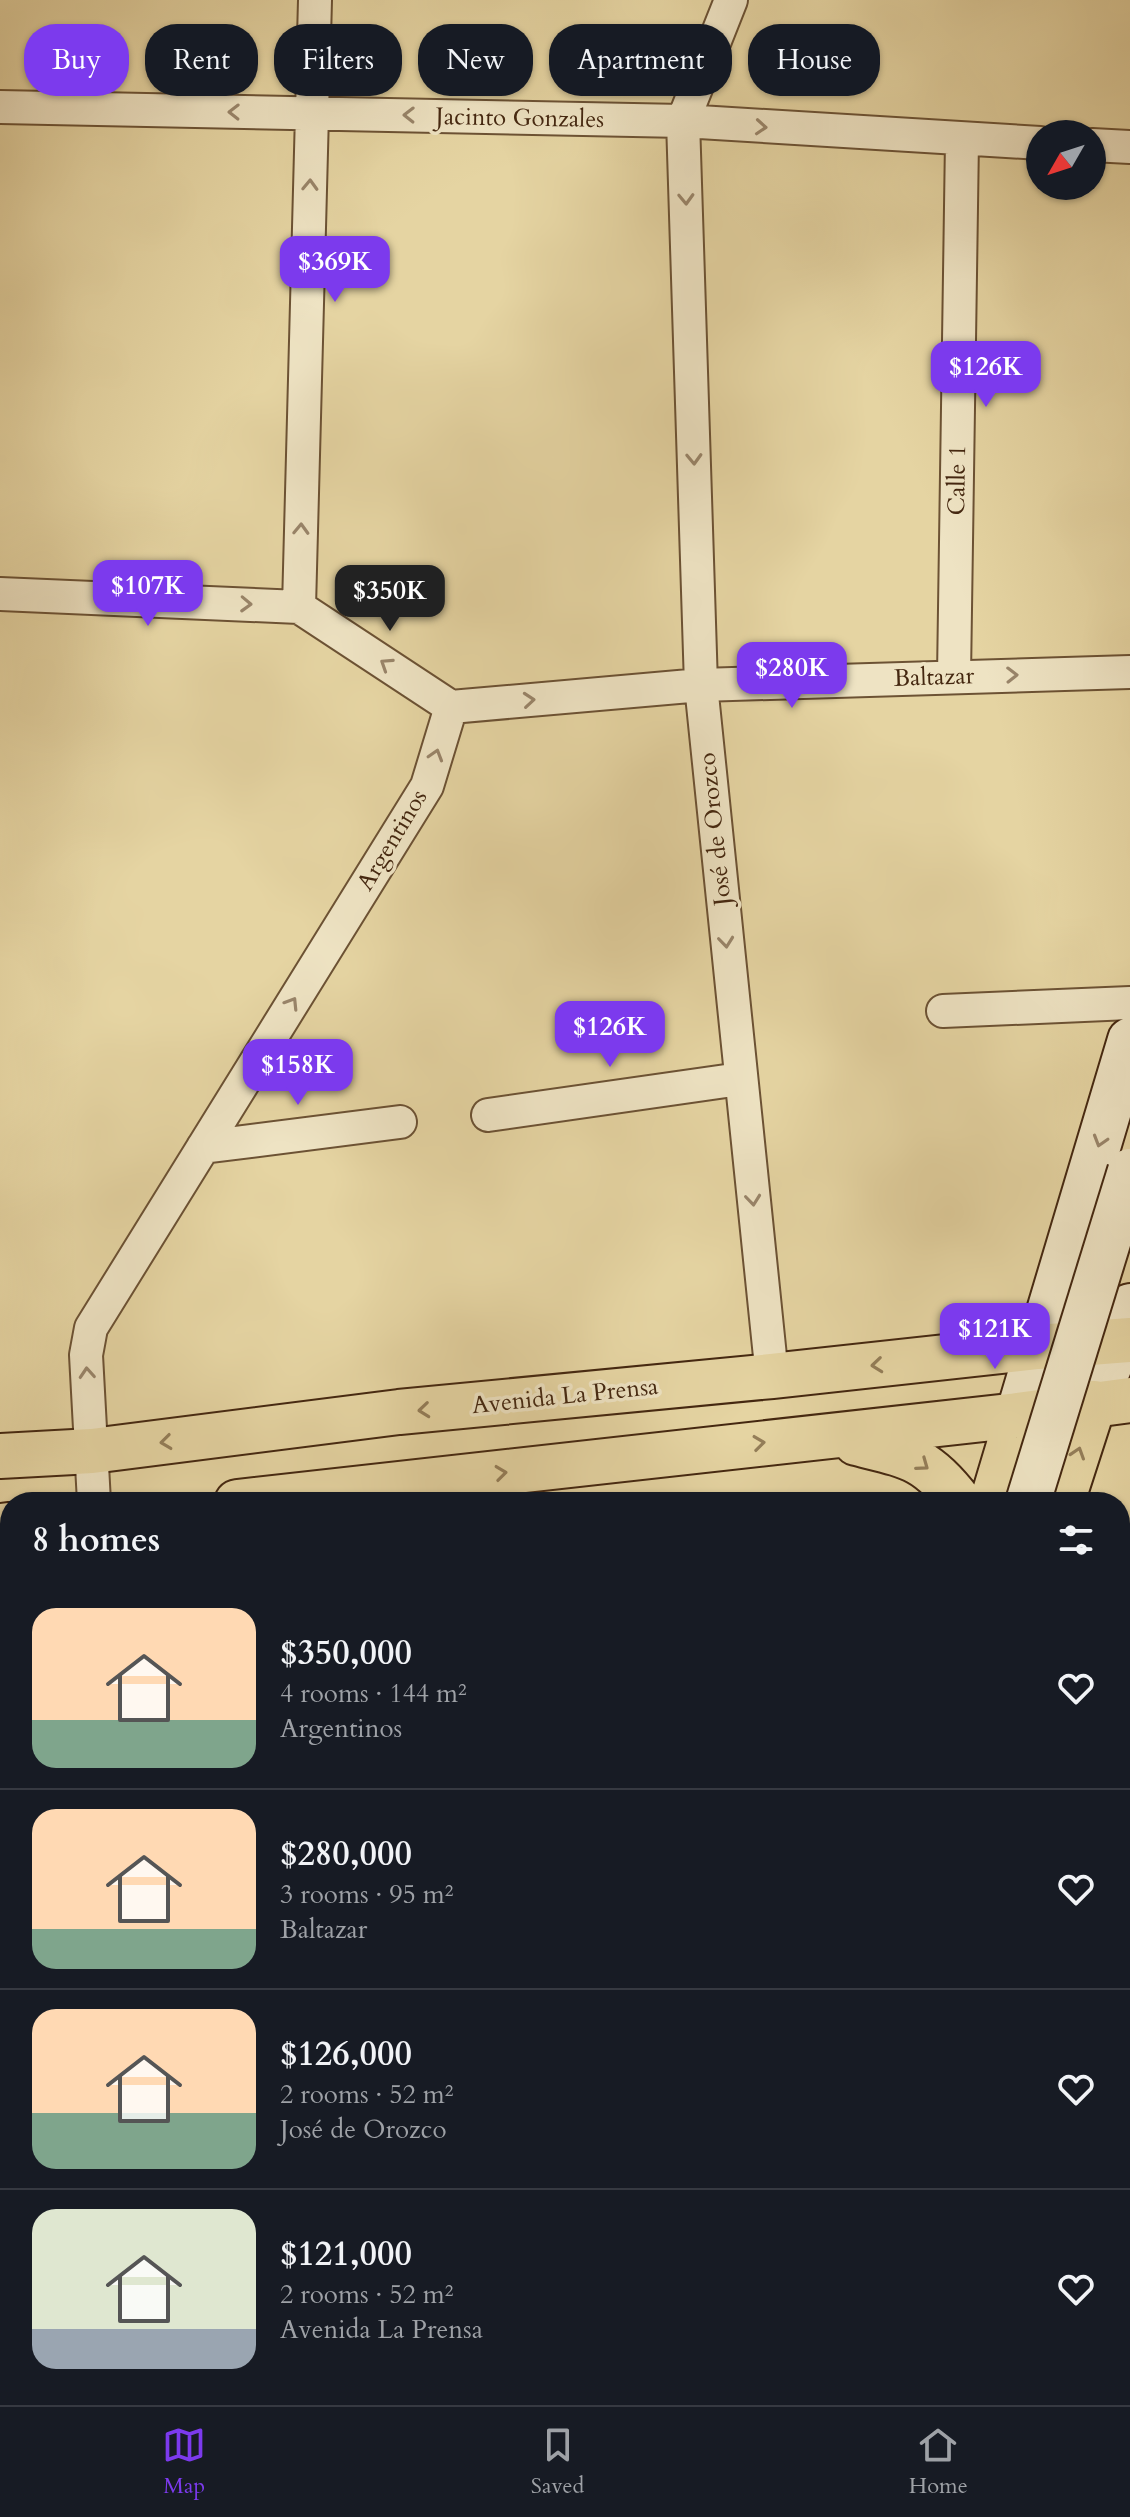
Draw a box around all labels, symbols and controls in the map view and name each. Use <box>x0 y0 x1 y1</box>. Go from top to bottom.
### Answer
chip: Buy <box>24 24 129 96</box>
chip: Rent <box>145 24 258 96</box>
chip: Filters <box>274 24 402 96</box>
chip: New <box>418 24 533 96</box>
chip: Apartment <box>549 24 732 96</box>
chip: House <box>748 24 880 96</box>
street label: Jacinto Gonzales <box>432 100 605 136</box>
one-way arrow <box>227 103 240 120</box>
one-way arrow <box>402 107 415 124</box>
one-way arrow <box>755 118 768 135</box>
north arrow <box>1026 120 1106 200</box>
map controls <box>1026 120 1106 200</box>
one-way arrow <box>302 178 319 191</box>
one-way arrow <box>677 193 694 206</box>
pin: $369K <box>279 236 391 304</box>
text: $369K <box>298 244 372 279</box>
pin: $126K <box>930 341 1042 409</box>
text: $126K <box>949 349 1023 384</box>
street label: Calle 1 <box>940 444 974 516</box>
one-way arrow <box>685 453 702 466</box>
one-way arrow <box>292 522 310 535</box>
pin: $107K <box>92 560 204 628</box>
pin: $350K <box>334 565 446 633</box>
text: $107K <box>111 568 185 603</box>
text: $350K <box>353 573 427 608</box>
one-way arrow <box>240 596 253 613</box>
pin: $280K <box>736 642 848 710</box>
text: $280K <box>755 650 829 685</box>
one-way arrow <box>380 659 395 674</box>
street label: Baltazar <box>893 659 975 695</box>
one-way arrow <box>1006 666 1019 684</box>
one-way arrow <box>523 692 536 709</box>
one-way arrow <box>427 748 443 762</box>
street label: José de Orozco <box>691 751 740 910</box>
street label: Argentinos <box>349 783 435 897</box>
one-way arrow <box>718 936 735 949</box>
one-way arrow <box>282 997 298 1012</box>
pin: $126K <box>554 1001 666 1069</box>
text: $126K <box>573 1009 647 1044</box>
pin: $158K <box>242 1039 354 1107</box>
text: $158K <box>261 1047 335 1082</box>
one-way arrow <box>1093 1134 1109 1148</box>
one-way arrow <box>745 1194 762 1207</box>
pin: $121K <box>939 1303 1051 1371</box>
text: $121K <box>958 1311 1032 1346</box>
one-way arrow <box>870 1356 883 1373</box>
one-way arrow <box>79 1366 96 1379</box>
street label: Avenida La Prensa <box>470 1370 660 1422</box>
one-way arrow <box>417 1401 430 1418</box>
one-way arrow <box>159 1433 172 1450</box>
one-way arrow <box>753 1434 766 1451</box>
one-way arrow <box>1069 1446 1085 1460</box>
one-way arrow <box>915 1455 929 1470</box>
one-way arrow <box>495 1464 508 1481</box>
text: 8 homes <box>32 1517 160 1563</box>
icon: filters <box>1054 1518 1098 1562</box>
text: $350,000 <box>280 1630 412 1676</box>
icon: home <box>96 1640 192 1736</box>
icon: heart <box>1054 1666 1098 1710</box>
text: 4 rooms · 144 m² <box>280 1676 467 1711</box>
text: Argentinos <box>280 1711 402 1746</box>
text: $280,000 <box>280 1831 412 1877</box>
icon: home <box>96 1841 192 1937</box>
icon: heart <box>1054 1867 1098 1911</box>
text: 3 rooms · 95 m² <box>280 1877 453 1912</box>
text: Baltazar <box>280 1912 367 1947</box>
text: $126,000 <box>280 2031 412 2077</box>
icon: home <box>96 2041 192 2137</box>
icon: heart <box>1054 2067 1098 2111</box>
text: 2 rooms · 52 m² <box>280 2077 453 2112</box>
text: José de Orozco <box>280 2112 447 2147</box>
text: $121,000 <box>280 2231 412 2277</box>
icon: home <box>96 2241 192 2337</box>
icon: heart <box>1054 2267 1098 2311</box>
text: 2 rooms · 52 m² <box>280 2277 453 2312</box>
text: Avenida La Prensa <box>280 2312 483 2347</box>
tab: Map <box>162 2423 206 2501</box>
tab: Saved <box>531 2423 584 2501</box>
tab: Home <box>909 2423 968 2501</box>

